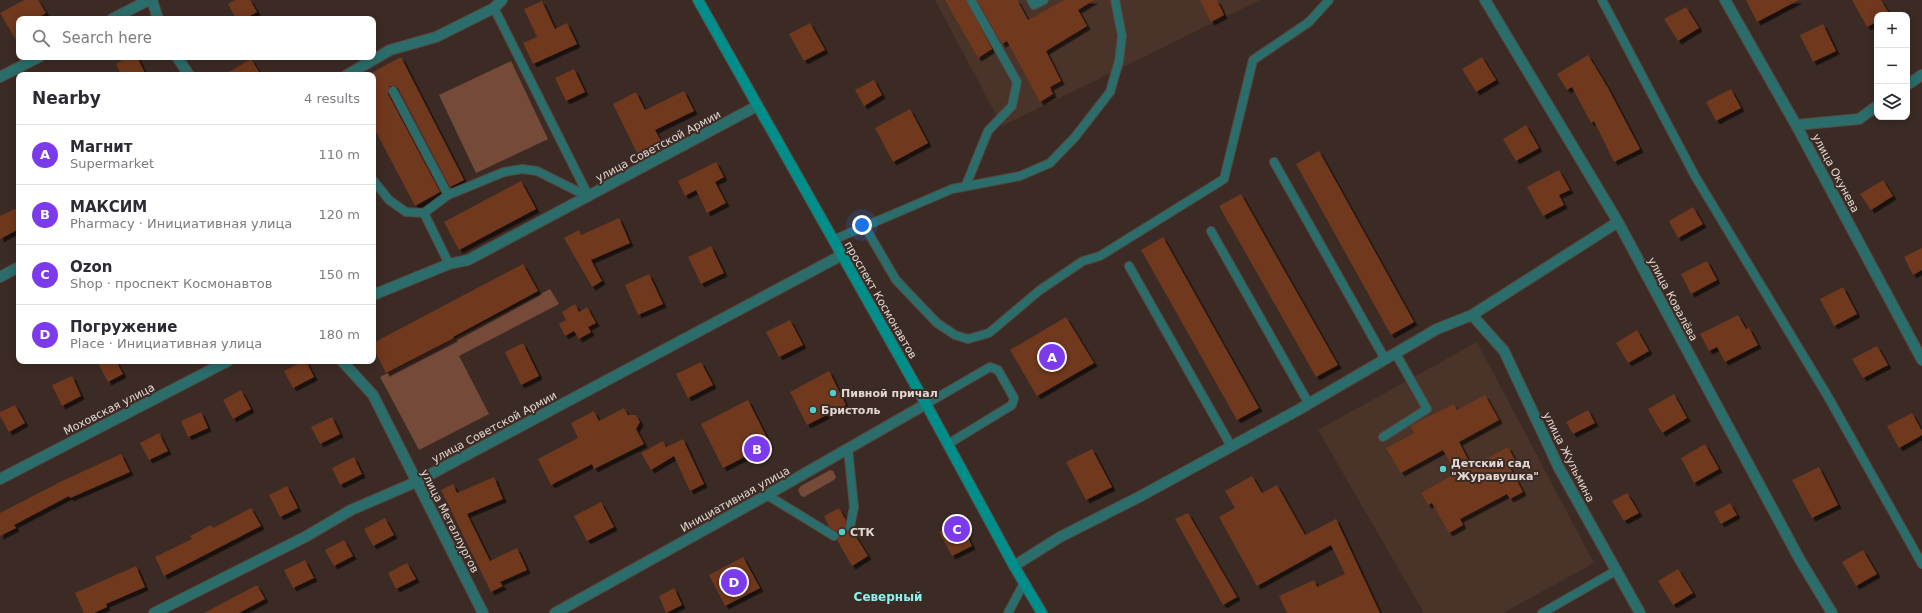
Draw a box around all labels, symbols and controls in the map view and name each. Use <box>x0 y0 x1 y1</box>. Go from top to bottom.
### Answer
map controls <box>1874 12 1910 120</box>
button: + <box>1874 12 1910 48</box>
search box <box>16 16 376 60</box>
icon: search <box>30 27 52 49</box>
text: Search here <box>62 29 152 47</box>
button: − <box>1874 48 1910 84</box>
button: layers <box>1874 84 1910 120</box>
text: Nearby <box>32 88 101 108</box>
text: 4 results <box>304 91 360 106</box>
street label: улица Советской Армии <box>594 108 723 185</box>
street label: улица Окунева <box>1809 132 1862 215</box>
text: Магнит <box>70 138 132 156</box>
text: A <box>40 147 50 162</box>
text: 110 m <box>318 147 360 162</box>
text: Supermarket <box>70 156 154 171</box>
text: МАКСИМ <box>70 198 147 216</box>
text: B <box>40 207 50 222</box>
text: 120 m <box>318 207 360 222</box>
your location <box>852 215 872 235</box>
text: Pharmacy · Инициативная улица <box>70 216 292 231</box>
street label: проспект Космонавтов <box>842 239 919 361</box>
street label: улица Ковалёва <box>1645 255 1700 343</box>
text: Ozon <box>70 258 112 276</box>
text: C <box>40 267 50 282</box>
text: 150 m <box>318 267 360 282</box>
text: Shop · проспект Космонавтов <box>70 276 272 291</box>
text: Погружение <box>70 318 177 336</box>
text: D <box>40 327 50 342</box>
text: 180 m <box>318 327 360 342</box>
text: Place · Инициативная улица <box>70 336 262 351</box>
pin: A <box>1039 342 1065 372</box>
street label: Моховская улица <box>62 381 157 438</box>
place label: Пивной причал <box>841 387 938 400</box>
marker: Пивной причал <box>828 388 838 398</box>
street label: улица Советской Армии <box>430 389 559 466</box>
place label: Бристоль <box>821 404 880 417</box>
marker: Бристоль <box>808 405 818 415</box>
street label: улица Жульмина <box>1540 410 1597 505</box>
pin: B <box>744 434 770 464</box>
place label: Детский сад "Журавушка" <box>1451 457 1539 483</box>
street label: Инициативная улица <box>678 464 792 535</box>
marker: Детский сад "Журавушка" <box>1438 464 1448 474</box>
street label: улица Металлургов <box>418 467 481 575</box>
pin: C <box>944 514 970 544</box>
place label: СТК <box>850 526 875 539</box>
marker: СТК <box>837 527 847 537</box>
pin: D <box>721 567 747 597</box>
district label: Северный <box>854 590 922 604</box>

